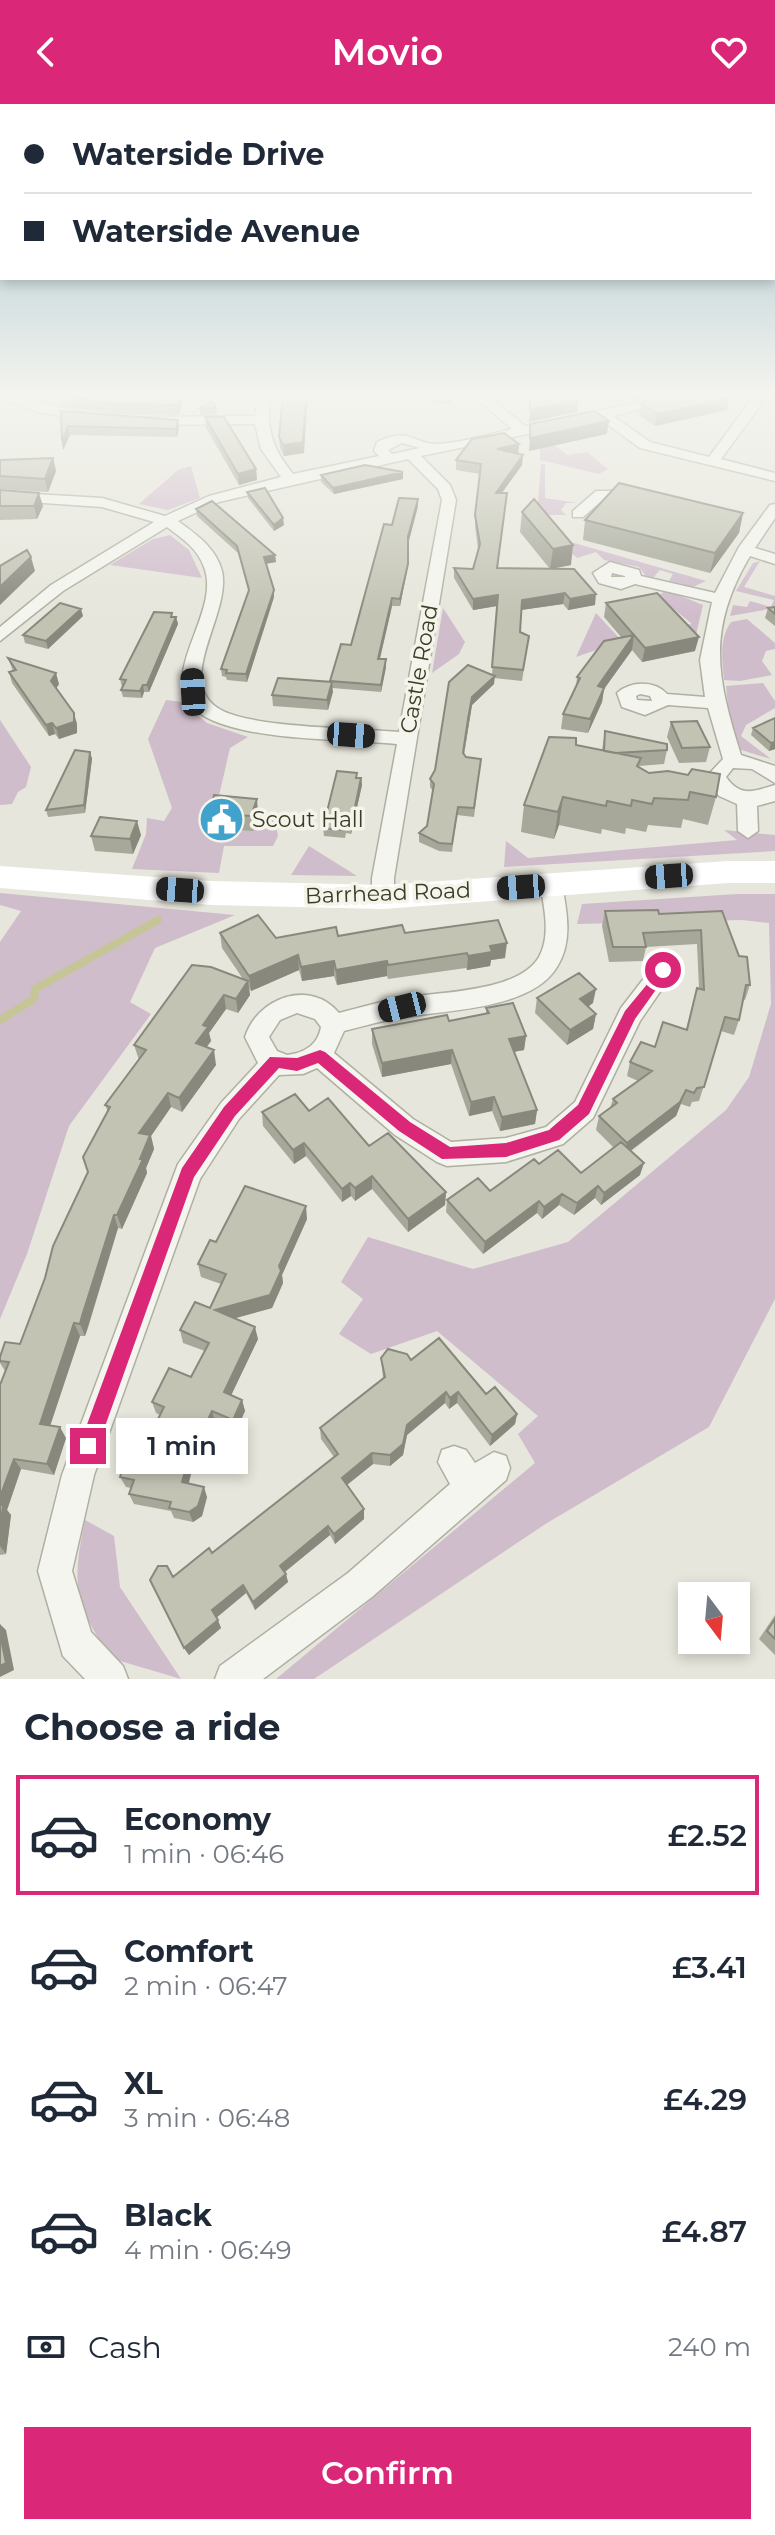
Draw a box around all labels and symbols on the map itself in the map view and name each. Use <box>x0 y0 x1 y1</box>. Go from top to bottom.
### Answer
street label: Castle Road <box>394 602 444 736</box>
car <box>180 667 206 717</box>
car <box>326 721 376 749</box>
public building icon: Scout Hall <box>197 795 245 843</box>
place label: Scout Hall <box>252 806 364 833</box>
car <box>644 862 694 890</box>
car <box>496 873 546 901</box>
car <box>155 876 205 904</box>
street label: Barrhead Road <box>305 877 471 909</box>
route start <box>645 952 681 988</box>
car <box>376 990 428 1024</box>
callout: 1 min <box>116 1418 248 1474</box>
route end <box>70 1428 106 1464</box>
north arrow <box>678 1582 750 1654</box>

